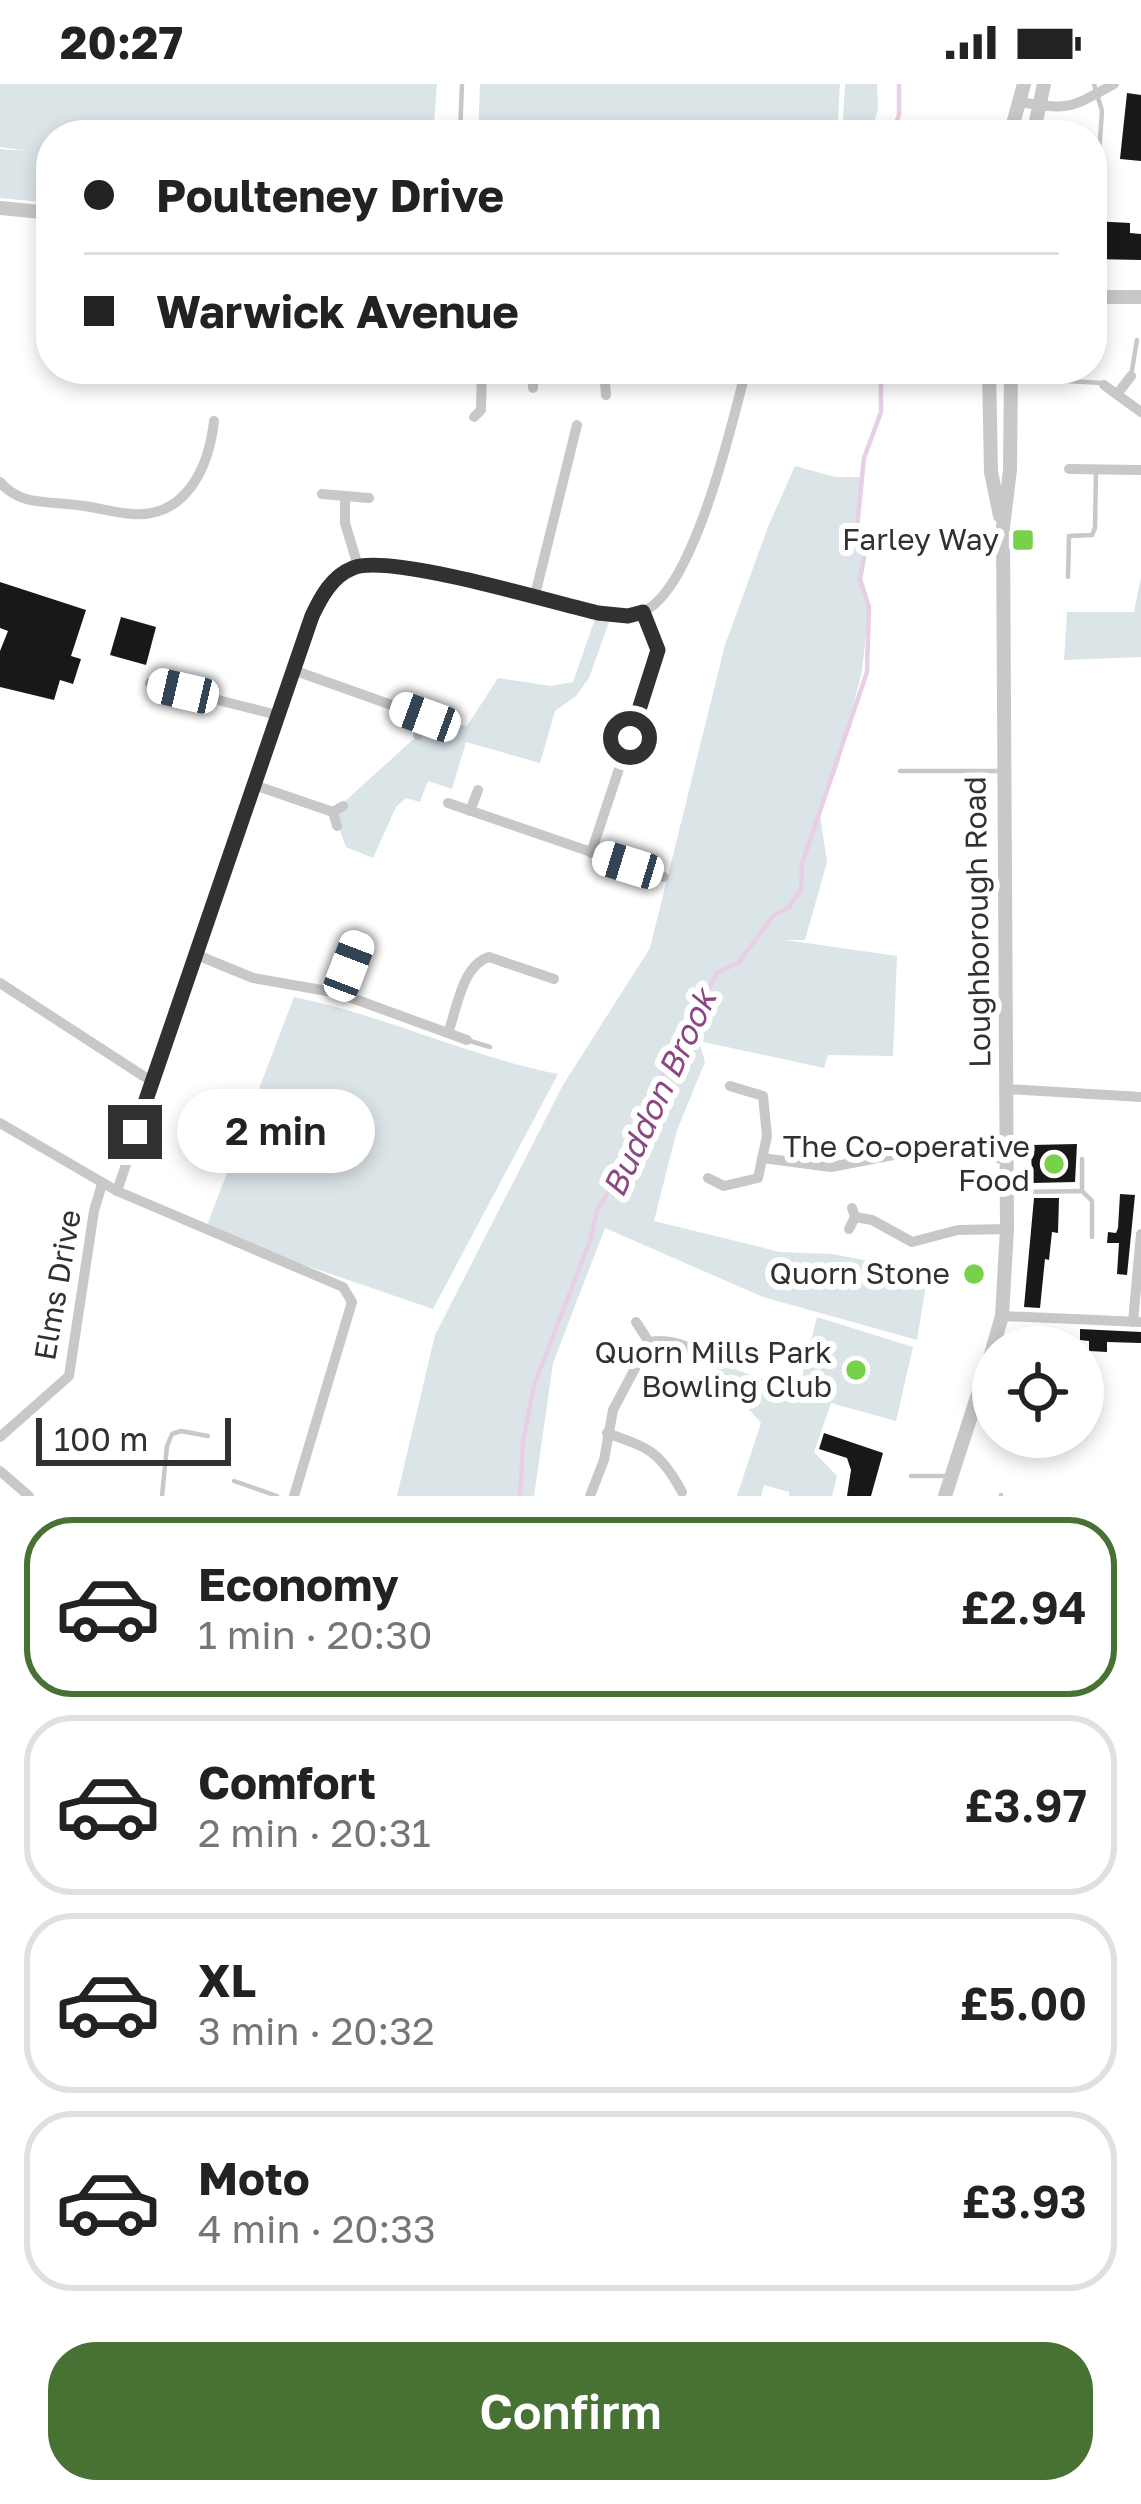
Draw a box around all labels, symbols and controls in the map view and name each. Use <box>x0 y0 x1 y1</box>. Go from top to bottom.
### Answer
text: 20:27 <box>60 15 183 69</box>
text: Poulteney Drive <box>156 168 504 222</box>
text: Warwick Avenue <box>156 284 519 338</box>
place label: Farley Way <box>842 521 999 557</box>
marker: Farley Way <box>1010 527 1036 553</box>
car <box>144 665 222 717</box>
car <box>385 688 465 746</box>
route start <box>603 711 657 765</box>
street label: Loughborough Road <box>956 776 998 1068</box>
car <box>588 837 668 893</box>
car <box>319 926 379 1006</box>
water label: Buddon Brook <box>594 980 725 1202</box>
callout: 2 min <box>177 1090 375 1174</box>
route end <box>108 1105 162 1159</box>
text: 2 min <box>225 1107 327 1154</box>
place label: The Co-operative Food <box>783 1128 1030 1198</box>
marker: The Co-operative Food <box>1041 1151 1067 1177</box>
street label: Elms Drive <box>26 1207 88 1363</box>
place label: Quorn Stone <box>770 1255 950 1291</box>
marker: Quorn Stone <box>961 1261 987 1287</box>
map controls <box>972 1326 1104 1458</box>
button: locate <box>972 1326 1104 1458</box>
place label: Quorn Mills Park Bowling Club <box>595 1334 832 1404</box>
marker: Quorn Mills Park Bowling Club <box>843 1357 869 1383</box>
scale bar <box>36 1412 231 1465</box>
text: 100 m <box>54 1419 148 1458</box>
icon: car <box>54 1553 162 1661</box>
text: Economy <box>198 1557 399 1611</box>
text: £2.94 <box>961 1580 1087 1634</box>
text: 1 min · 20:30 <box>198 1611 432 1658</box>
icon: car <box>54 1751 162 1859</box>
text: Comfort <box>198 1755 376 1809</box>
text: £3.97 <box>964 1778 1087 1832</box>
text: 2 min · 20:31 <box>198 1809 431 1856</box>
icon: car <box>54 1949 162 2057</box>
text: XL <box>198 1953 256 2007</box>
text: £5.00 <box>959 1976 1087 2030</box>
text: 3 min · 20:32 <box>198 2007 435 2054</box>
icon: car <box>54 2147 162 2255</box>
text: Moto <box>198 2151 310 2205</box>
text: £3.93 <box>961 2174 1087 2228</box>
text: 4 min · 20:33 <box>198 2205 436 2252</box>
button: Confirm <box>48 2342 1093 2480</box>

